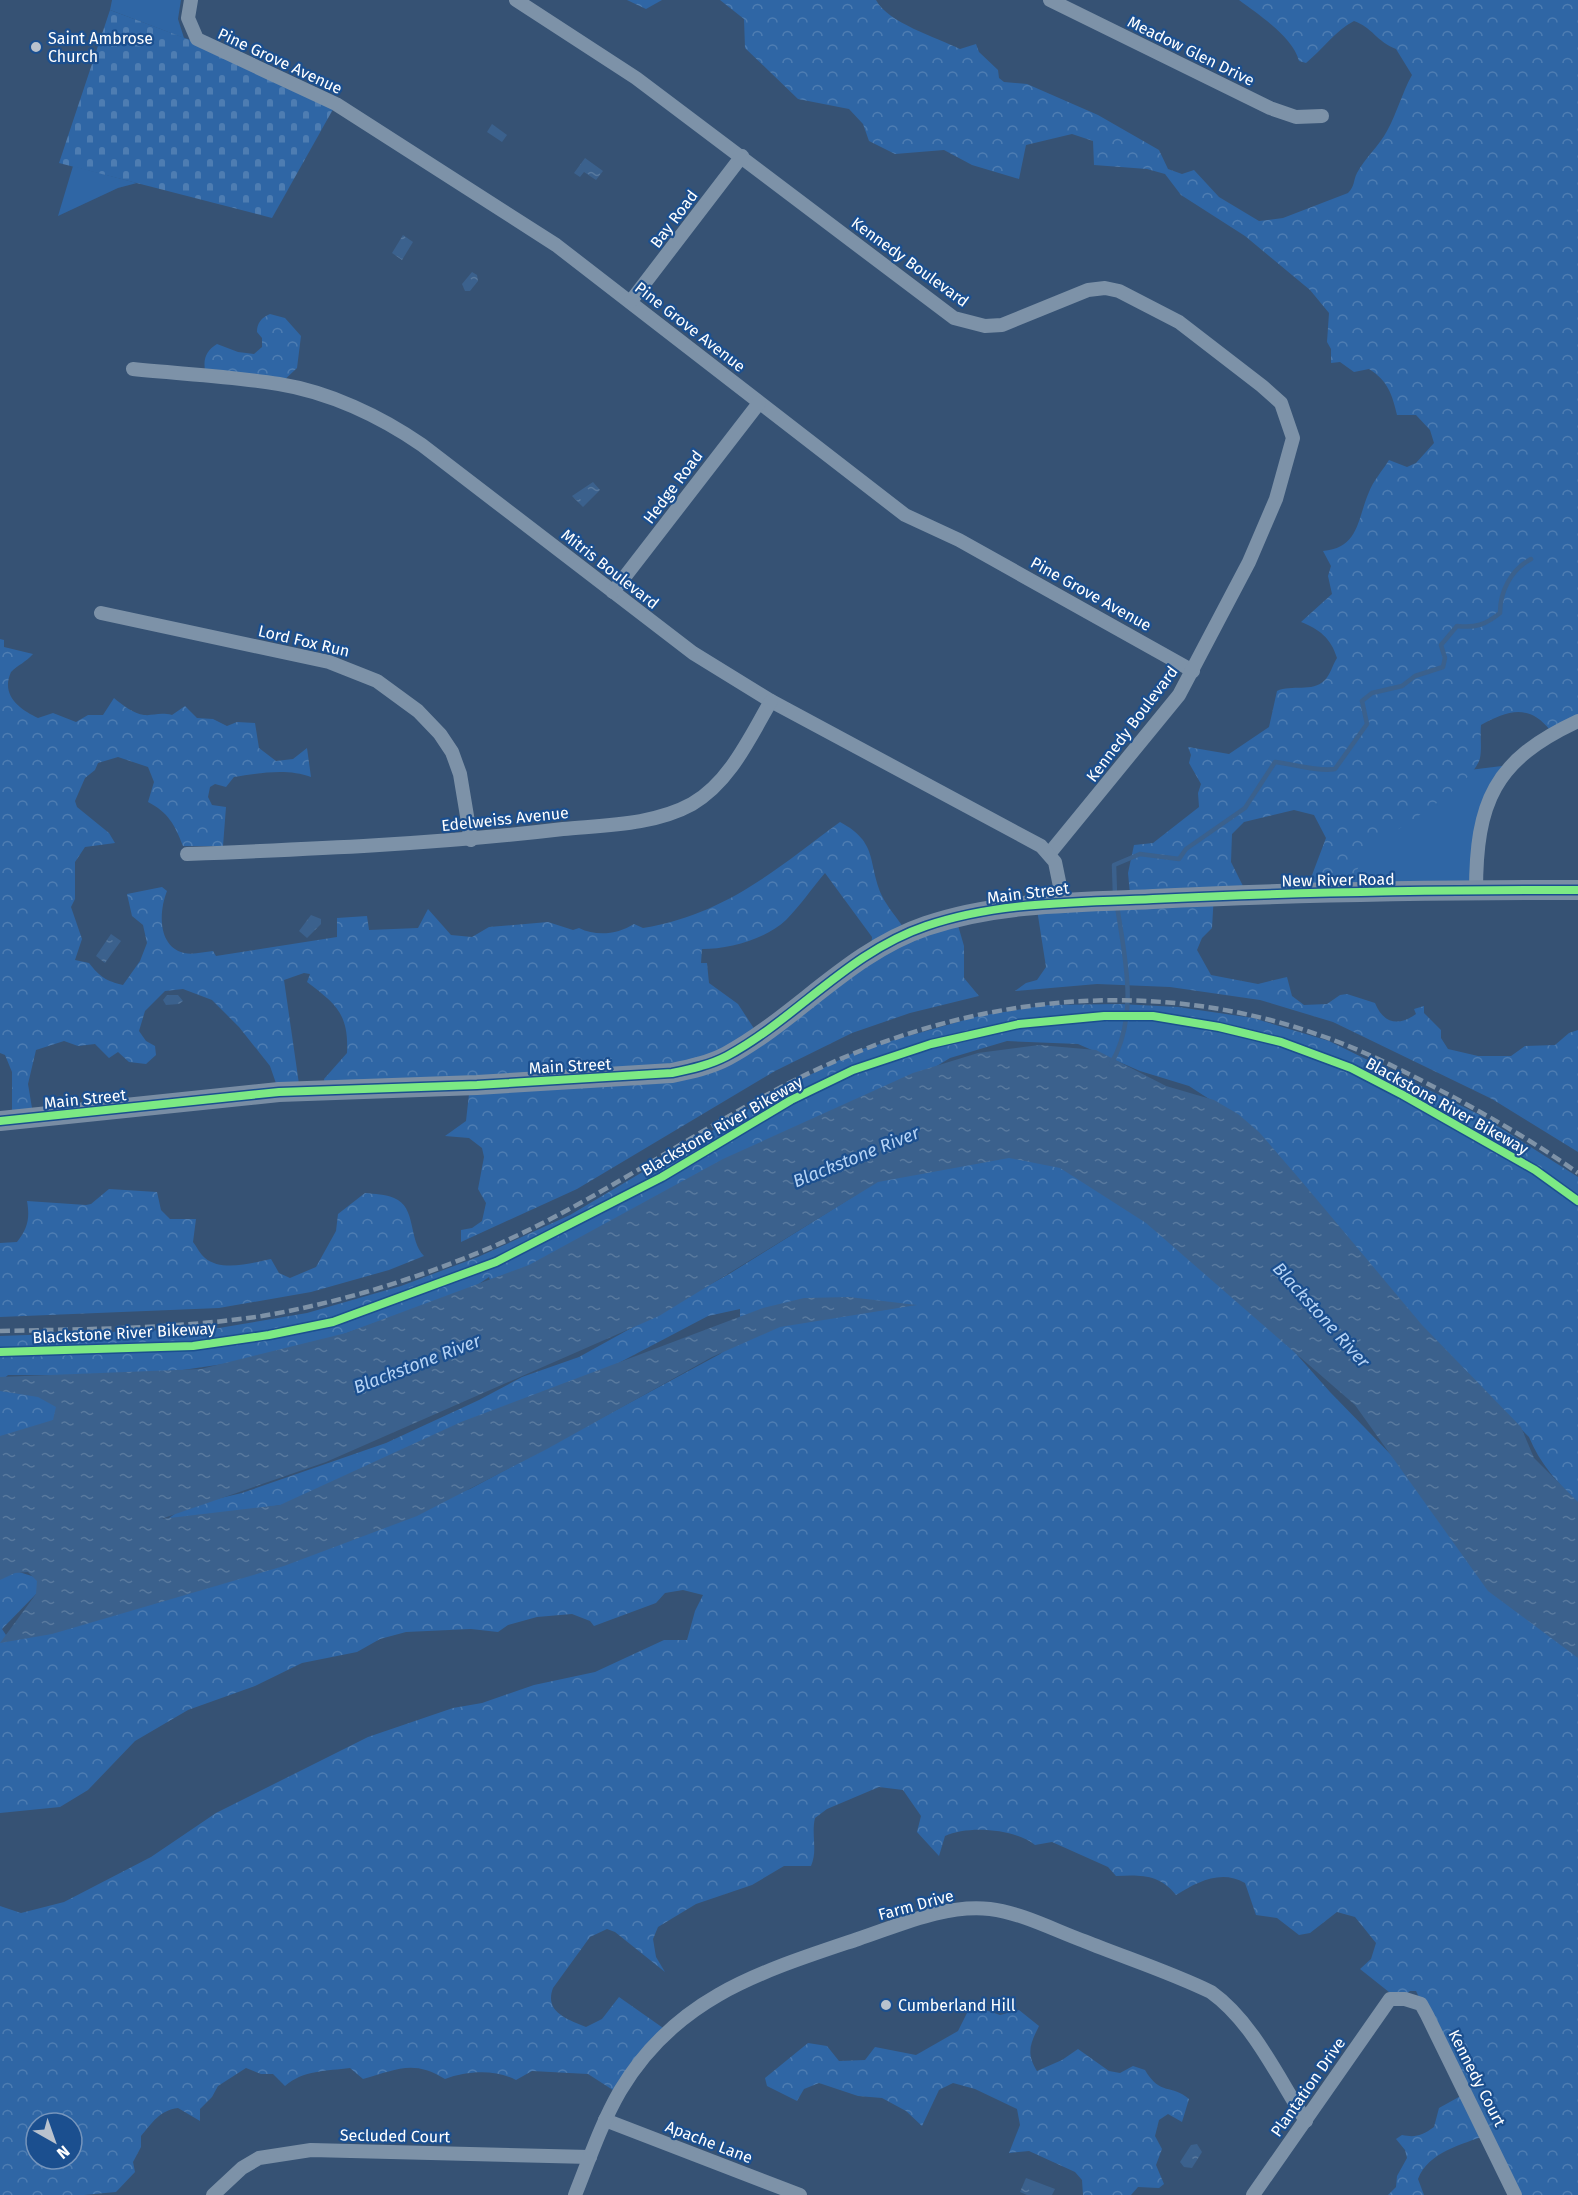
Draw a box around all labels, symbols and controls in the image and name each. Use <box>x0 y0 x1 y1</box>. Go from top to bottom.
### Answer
street label: Meadow Glen Drive <box>1124 12 1258 90</box>
street label: Pine Grove Avenue <box>215 24 345 98</box>
place label: Saint Ambrose Church <box>48 29 153 66</box>
marker: Saint Ambrose Church <box>29 40 43 54</box>
street label: Bay Road <box>646 186 702 252</box>
street label: Kennedy Boulevard <box>848 213 972 311</box>
street label: Pine Grove Avenue <box>631 278 749 376</box>
street label: Hedge Road <box>639 447 707 527</box>
street label: Mitris Boulevard <box>558 525 662 613</box>
street label: Pine Grove Avenue <box>1027 553 1155 635</box>
street label: Lord Fox Run <box>256 621 352 661</box>
street label: Kennedy Boulevard <box>1082 662 1182 786</box>
street label: Edelweiss Avenue <box>440 803 570 835</box>
street label: New River Road <box>1281 870 1395 890</box>
street label: Main Street <box>986 879 1070 907</box>
street label: Blackstone River Bikeway <box>1362 1053 1532 1159</box>
street label: Main Street <box>528 1054 612 1078</box>
street label: Blackstone River Bikeway <box>638 1072 806 1180</box>
street label: Main Street <box>43 1085 127 1113</box>
water label: Blackstone River <box>790 1121 923 1192</box>
water label: Blackstone River <box>1268 1258 1375 1373</box>
street label: Blackstone River Bikeway <box>32 1319 216 1347</box>
water label: Blackstone River <box>350 1329 485 1398</box>
street label: Farm Drive <box>876 1886 956 1924</box>
place label: Cumberland Hill <box>898 1996 1016 2015</box>
marker: Cumberland Hill <box>879 1998 893 2012</box>
street label: Kennedy Court <box>1444 2026 1510 2130</box>
street label: Plantation Drive <box>1267 2034 1349 2140</box>
north arrow <box>24 2111 84 2171</box>
street label: Apache Lane <box>663 2117 755 2167</box>
street label: Secluded Court <box>340 2126 451 2146</box>
text: N <box>53 2141 73 2163</box>

